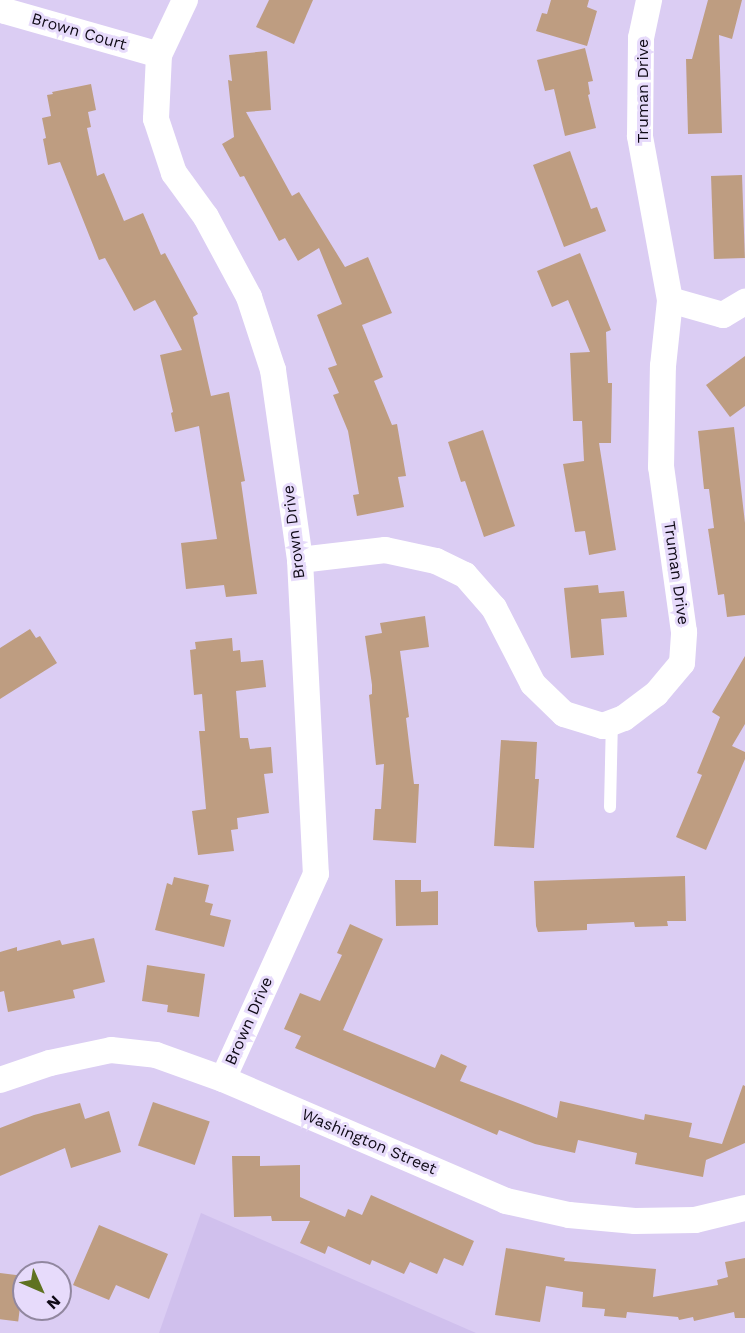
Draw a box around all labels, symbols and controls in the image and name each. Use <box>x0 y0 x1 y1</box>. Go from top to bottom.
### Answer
street label: Brown Court <box>29 9 129 55</box>
street label: Truman Drive <box>633 39 653 143</box>
street label: Brown Drive <box>279 484 309 580</box>
street label: Truman Drive <box>659 520 693 626</box>
street label: Brown Drive <box>221 974 277 1068</box>
street label: Washington Street <box>299 1105 439 1179</box>
north arrow <box>12 1261 72 1321</box>
text: N <box>43 1292 65 1314</box>

